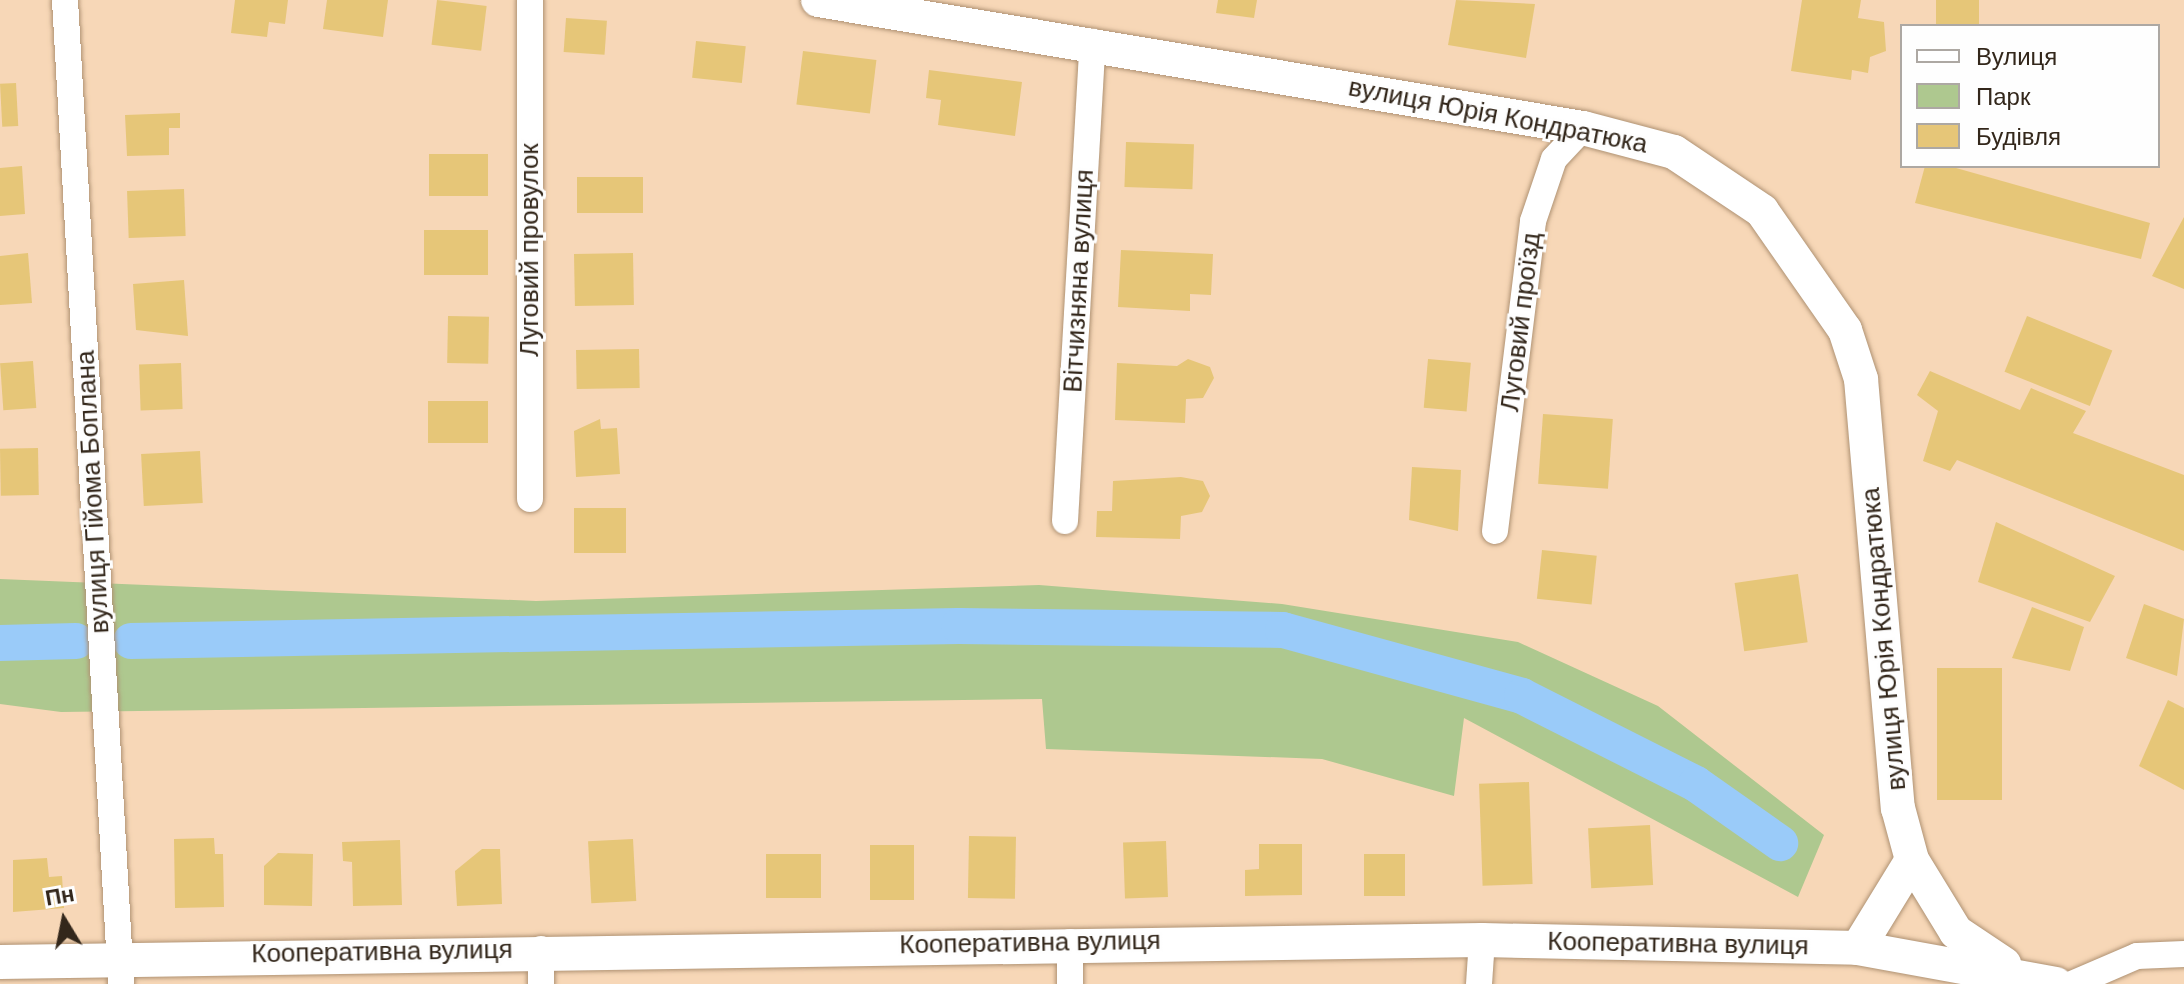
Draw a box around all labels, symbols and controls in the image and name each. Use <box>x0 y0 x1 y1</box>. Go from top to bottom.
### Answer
legend <box>1900 24 2160 168</box>
text: Вулиця <box>1976 41 2057 72</box>
street label: вулиця Юрія Кондратюка <box>1346 72 1650 160</box>
text: Парк <box>1976 81 2030 112</box>
text: Будівля <box>1976 121 2061 152</box>
street label: Луговий провулок <box>514 143 546 357</box>
street label: Вітчизняна вулиця <box>1058 169 1100 393</box>
street label: Луговий проїзд <box>1495 231 1547 413</box>
street label: вулиця Гійома Боплана <box>70 350 116 634</box>
street label: вулиця Юрія Кондратюка <box>1855 486 1913 792</box>
text: Пн <box>43 879 77 913</box>
north arrow <box>24 880 104 960</box>
street label: Кооперативна вулиця <box>899 925 1161 961</box>
street label: Кооперативна вулиця <box>1547 926 1809 962</box>
street label: Кооперативна вулиця <box>251 934 513 970</box>

